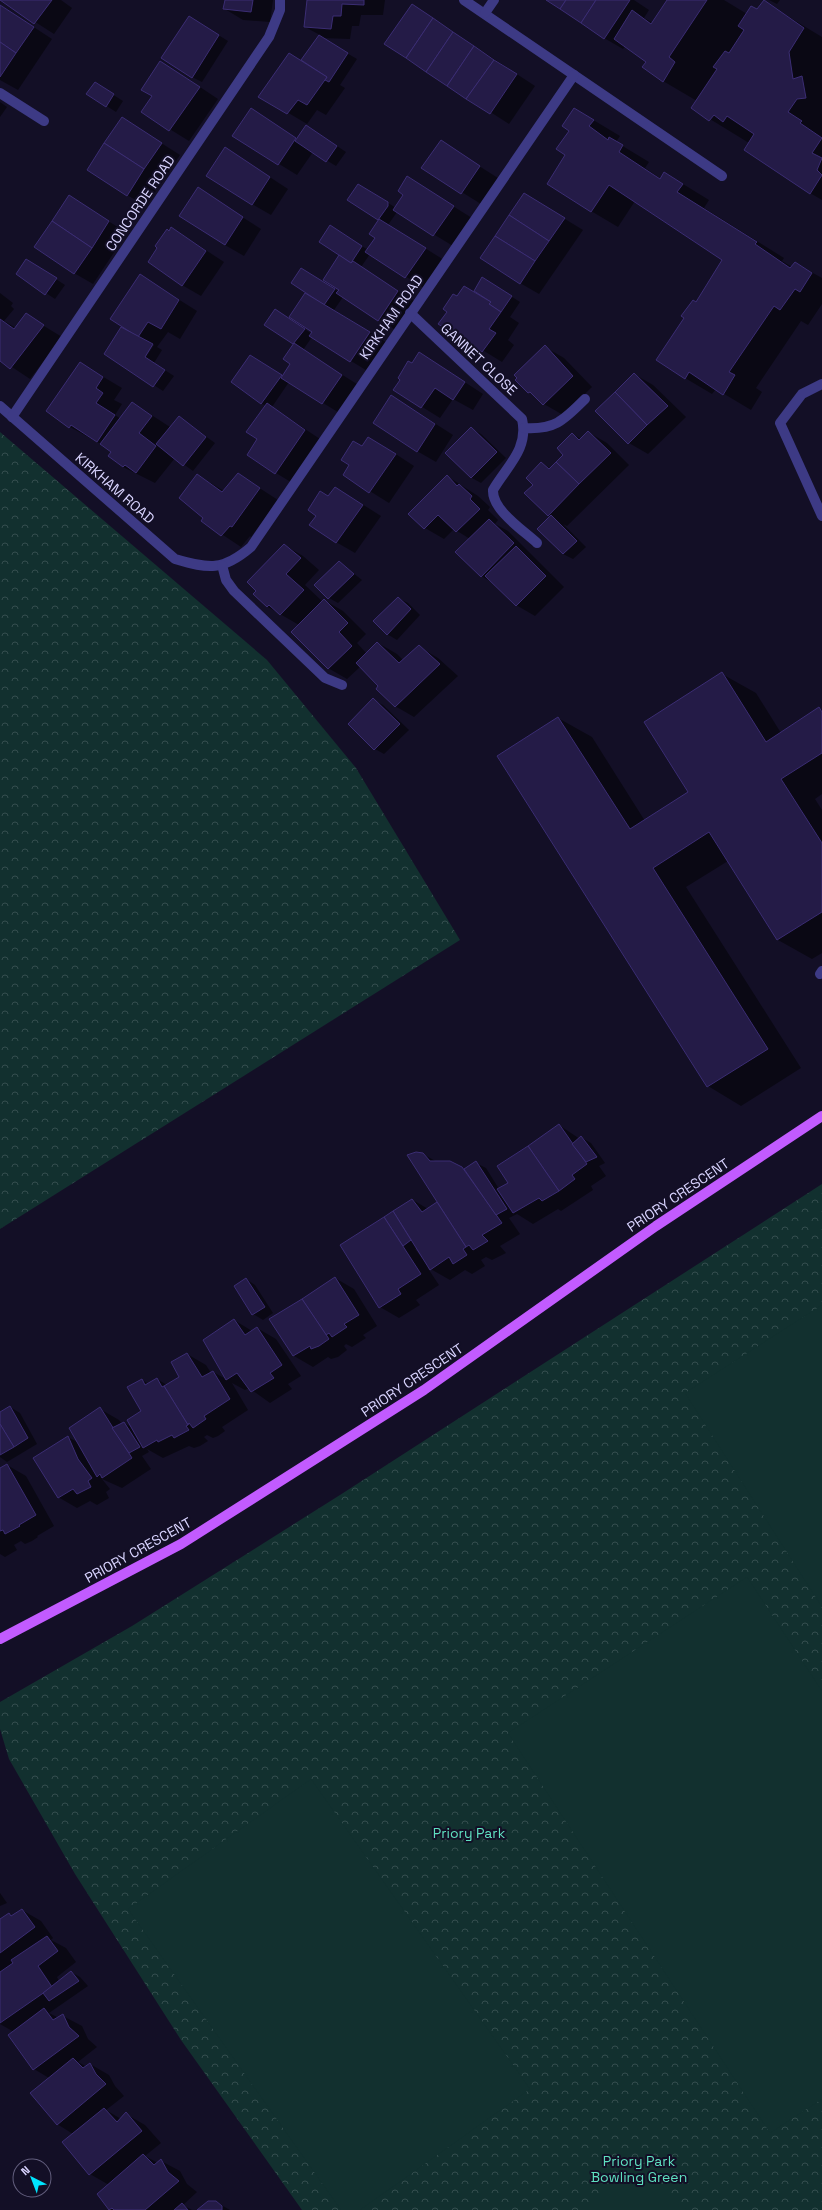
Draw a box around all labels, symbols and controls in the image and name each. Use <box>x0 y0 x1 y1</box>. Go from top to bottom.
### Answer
street label: CONCORDE ROAD <box>101 152 179 254</box>
street label: KIRKHAM ROAD <box>355 271 427 363</box>
street label: GANNET CLOSE <box>437 319 521 399</box>
street label: KIRKHAM ROAD <box>72 449 158 527</box>
street label: PRIORY CRESCENT <box>624 1154 732 1236</box>
street label: PRIORY CRESCENT <box>358 1339 466 1421</box>
street label: PRIORY CRESCENT <box>81 1513 195 1587</box>
park label: Priory Park <box>433 1824 506 1842</box>
park label: Priory Park Bowling Green <box>591 2152 687 2186</box>
north arrow <box>12 2158 52 2198</box>
text: N <box>18 2163 33 2178</box>

